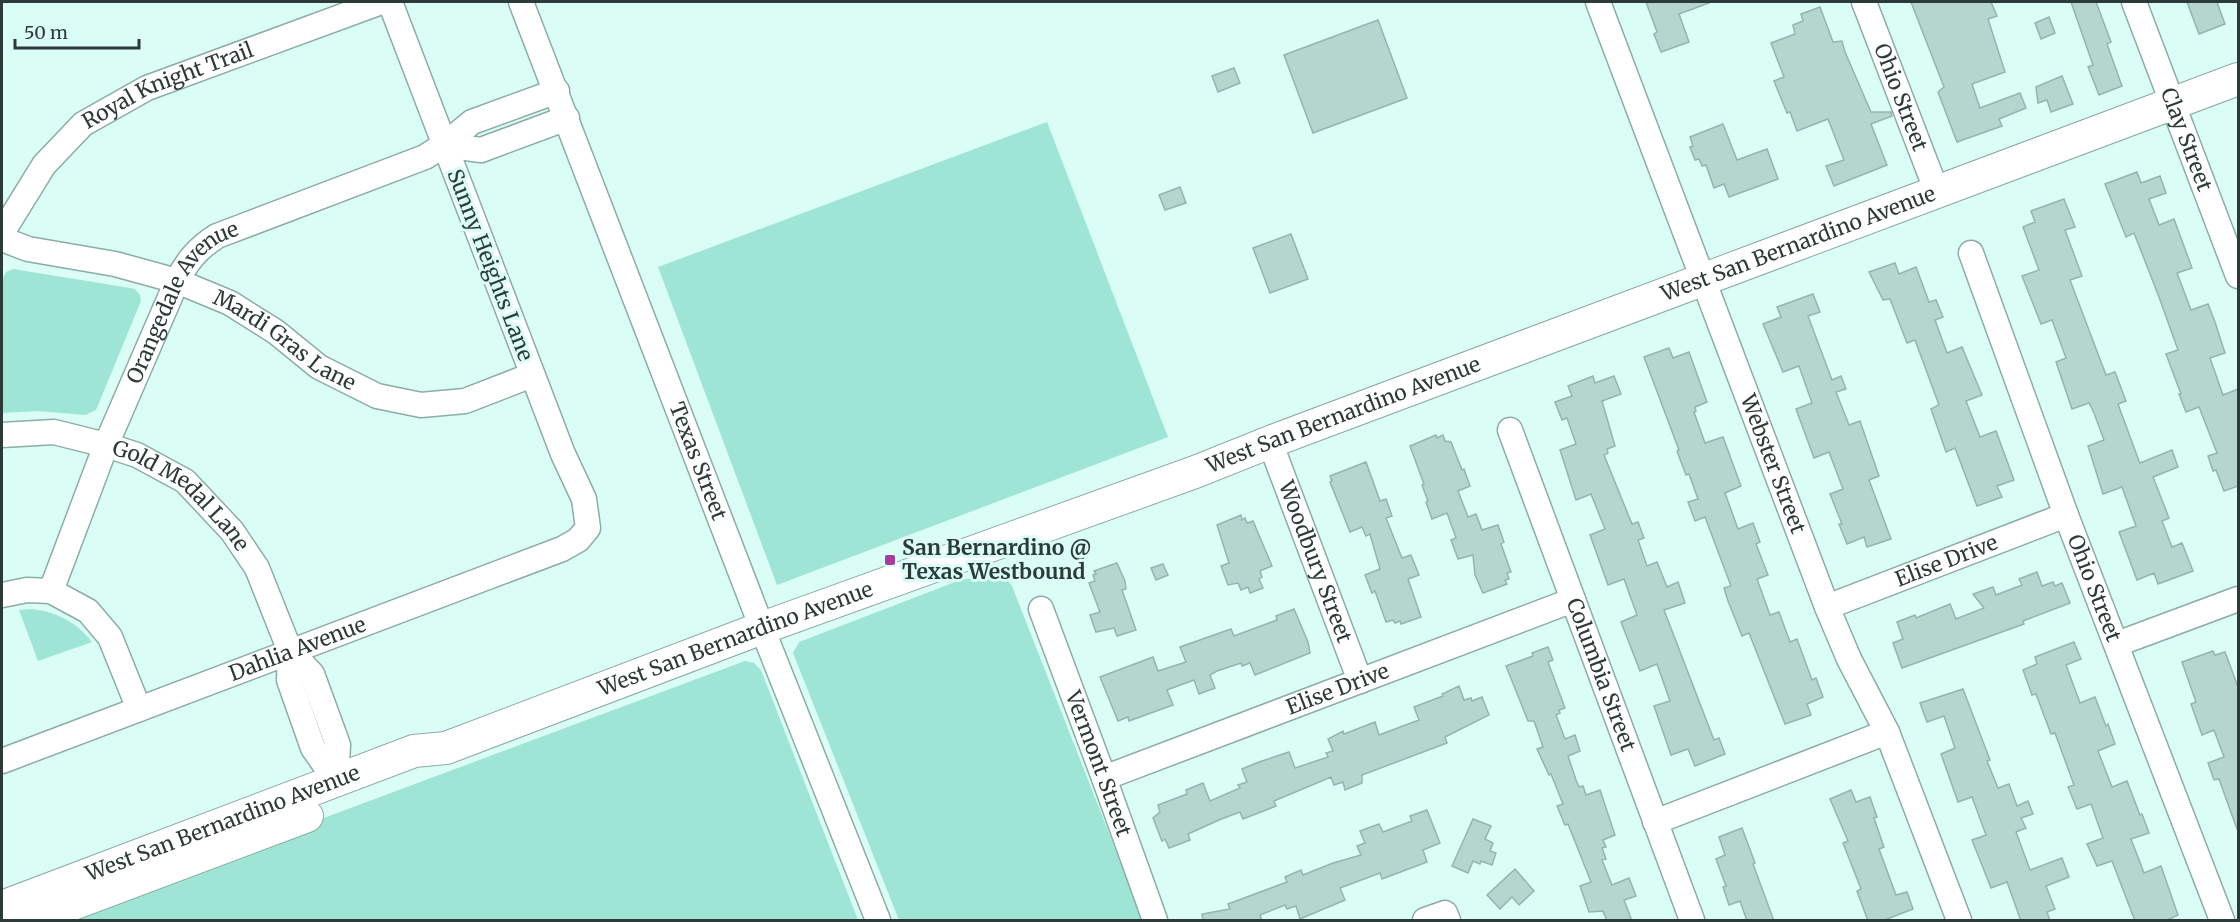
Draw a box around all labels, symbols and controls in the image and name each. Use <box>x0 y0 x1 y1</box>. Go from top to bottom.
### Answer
scale bar <box>15 12 140 50</box>
text: 50 m <box>24 21 68 44</box>
street label: Royal Knight Trail <box>77 36 257 135</box>
street label: Ohio Street <box>1868 40 1934 155</box>
street label: Clay Street <box>2155 84 2218 195</box>
street label: Sunny Heights Lane <box>441 165 539 365</box>
street label: West San Bernardino Avenue <box>1656 180 1939 308</box>
street label: Orangedale Avenue <box>120 215 242 388</box>
street label: Mardi Gras Lane <box>209 284 361 396</box>
street label: West San Bernardino Avenue <box>1201 350 1484 479</box>
street label: Webster Street <box>1734 389 1812 537</box>
street label: Texas Street <box>663 398 733 524</box>
street label: Gold Medal Lane <box>109 434 256 556</box>
street label: Woodbury Street <box>1272 476 1358 646</box>
street label: Elise Drive <box>1891 529 2001 593</box>
street label: Ohio Street <box>2062 530 2127 645</box>
place label: San Bernardino @ Texas Westbound <box>902 534 1091 585</box>
marker: San Bernardino @ Texas Westbound <box>883 553 897 567</box>
street label: West San Bernardino Avenue <box>593 575 876 702</box>
street label: Columbia Street <box>1561 594 1642 755</box>
street label: Dahlia Avenue <box>225 610 370 687</box>
street label: Elise Drive <box>1282 657 1393 721</box>
street label: Vermont Street <box>1059 686 1138 840</box>
street label: West San Bernardino Avenue <box>81 759 363 887</box>

